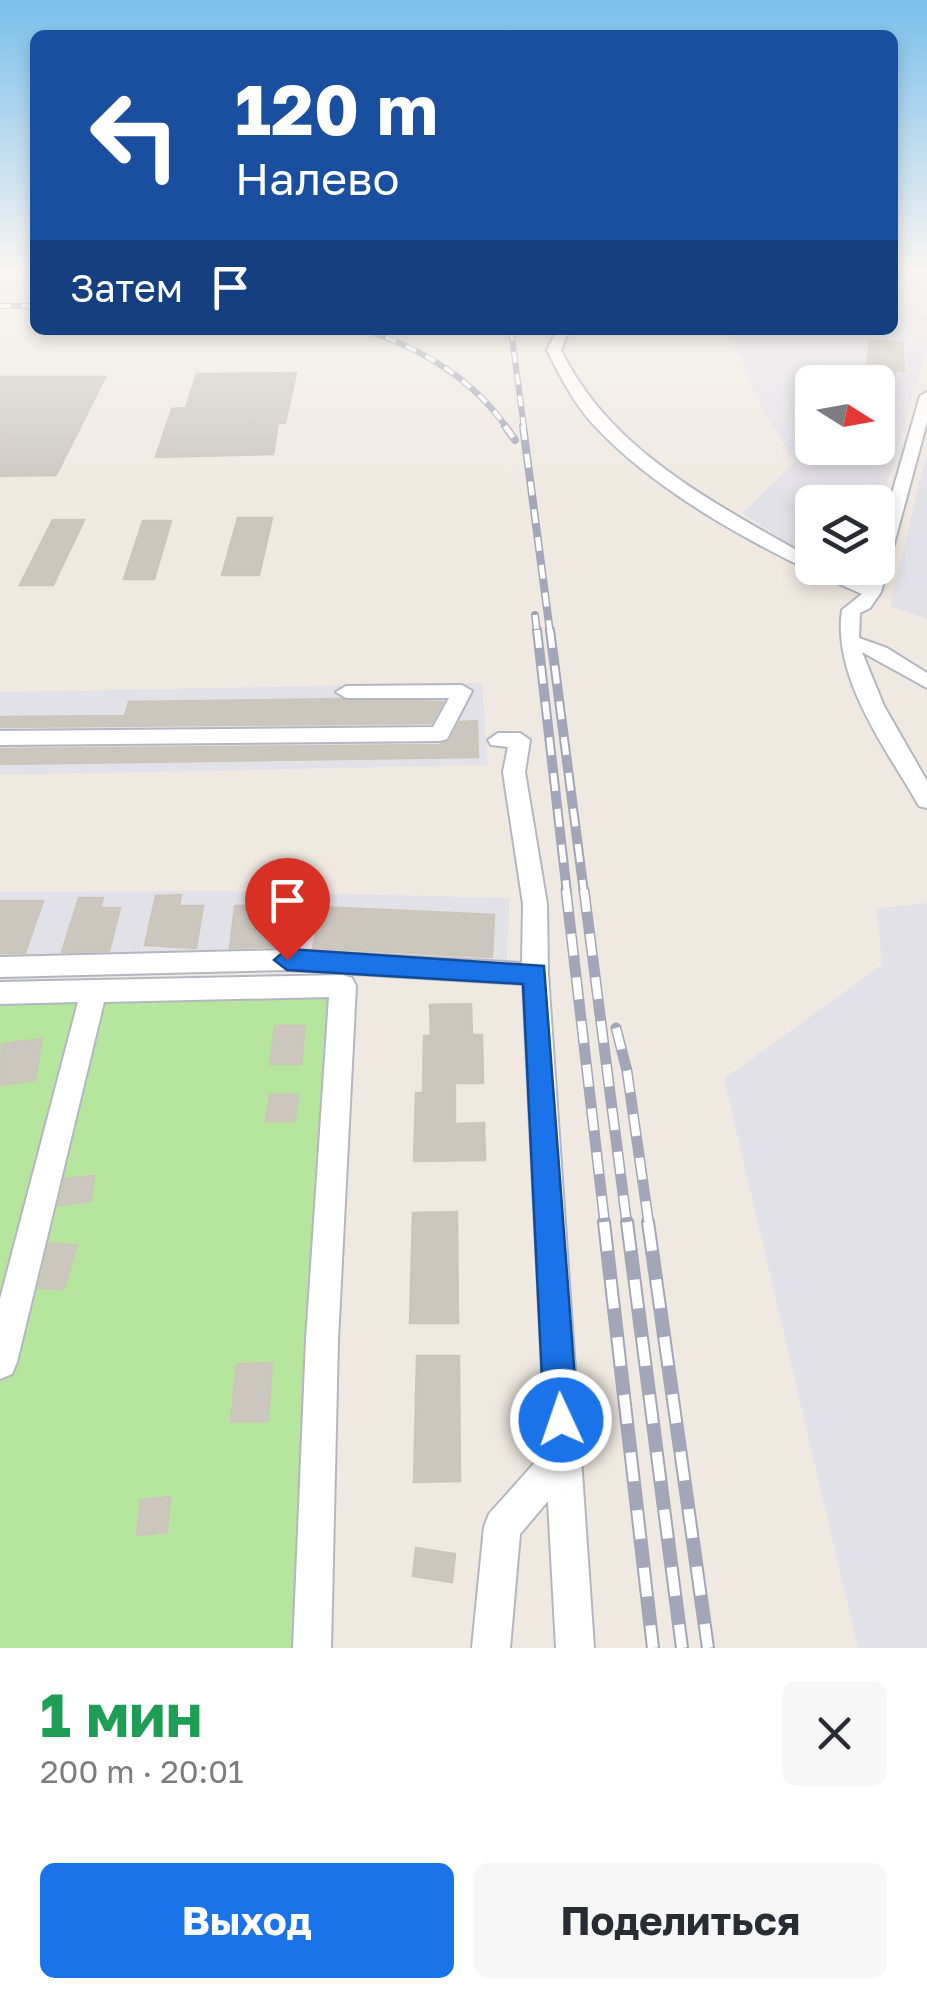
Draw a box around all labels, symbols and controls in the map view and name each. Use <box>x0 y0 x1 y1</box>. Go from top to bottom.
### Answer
text: 120 m <box>235 66 438 150</box>
icon: left <box>70 70 200 200</box>
text: Налево <box>235 151 399 205</box>
icon: arrive <box>203 260 258 315</box>
text: Затем <box>70 265 183 310</box>
north arrow <box>795 365 895 465</box>
map controls <box>795 365 895 585</box>
button: layers <box>795 485 895 585</box>
pin <box>245 858 330 961</box>
icon: arrive <box>260 873 315 928</box>
position arrow <box>509 1368 613 1472</box>
text: 1 мин <box>40 1678 202 1750</box>
button: close <box>782 1681 887 1786</box>
text: 200 m · 20:01 <box>40 1752 244 1790</box>
button: Выход <box>40 1863 454 1978</box>
button: Поделиться <box>474 1863 887 1978</box>

